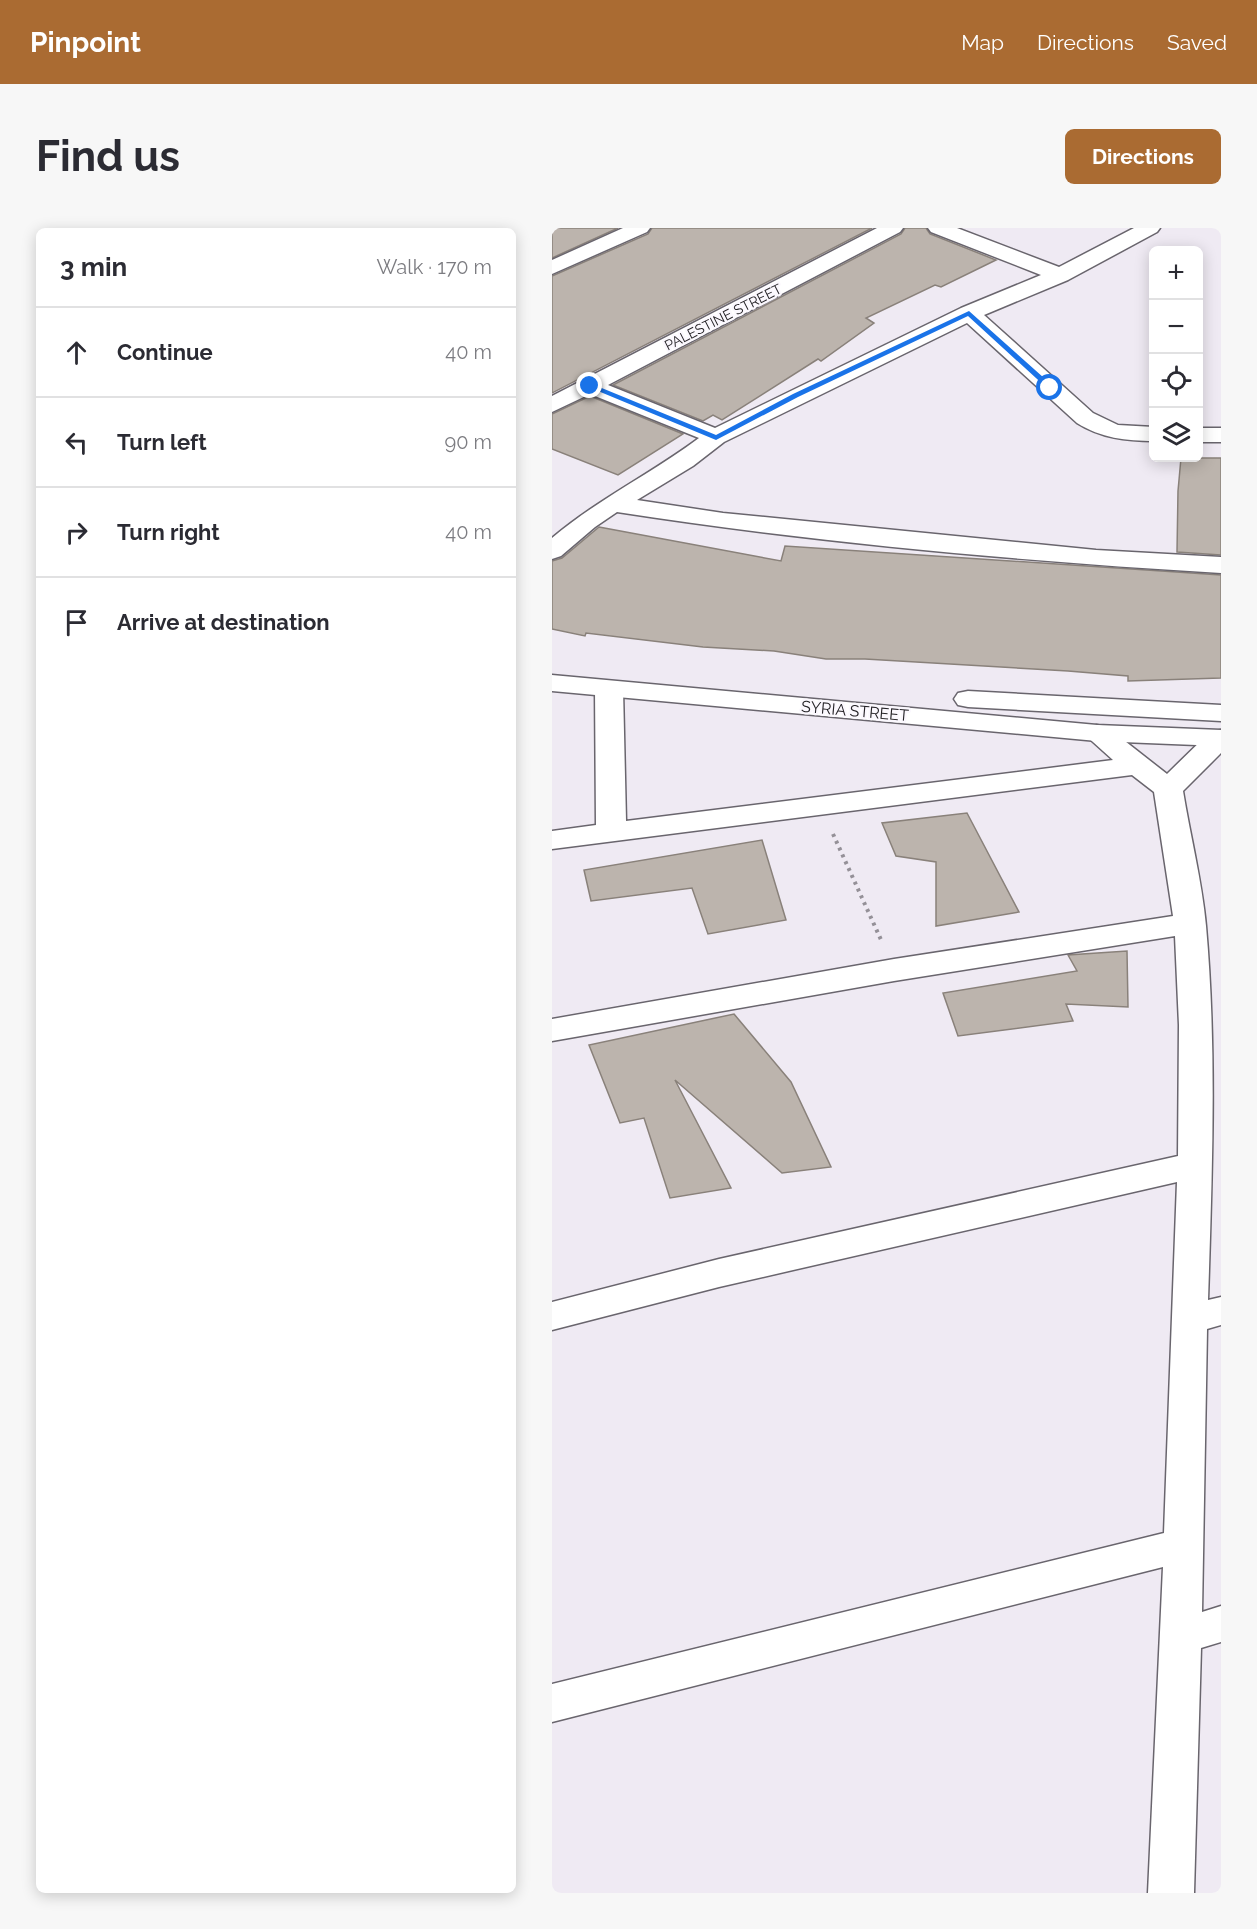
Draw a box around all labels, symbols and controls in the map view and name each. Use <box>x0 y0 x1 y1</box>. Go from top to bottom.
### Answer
text: Pinpoint <box>30 26 141 59</box>
text: Map <box>961 30 1004 55</box>
text: Directions <box>1037 30 1134 55</box>
text: Saved <box>1167 30 1227 55</box>
button: Directions <box>1065 129 1221 184</box>
text: Find us <box>36 132 180 181</box>
map controls <box>1149 246 1203 462</box>
button: + <box>1149 246 1203 300</box>
text: 3 min <box>60 252 127 282</box>
text: Walk · 170 m <box>376 255 492 279</box>
street label: PALESTINE STREET <box>662 280 785 353</box>
button: − <box>1149 300 1203 354</box>
icon: ahead <box>60 336 93 369</box>
text: Continue <box>117 339 213 365</box>
text: 40 m <box>445 340 492 364</box>
button: locate <box>1149 354 1203 408</box>
route end <box>576 372 602 398</box>
route start <box>1036 374 1062 400</box>
button: layers <box>1149 408 1203 462</box>
icon: left <box>60 426 93 459</box>
text: Turn left <box>117 429 207 455</box>
text: 90 m <box>445 430 492 454</box>
icon: right <box>60 516 93 549</box>
text: Turn right <box>117 519 220 545</box>
text: 40 m <box>445 520 492 544</box>
icon: arrive <box>60 606 93 639</box>
text: Arrive at destination <box>117 609 330 635</box>
street label: SYRIA STREET <box>800 697 910 725</box>

